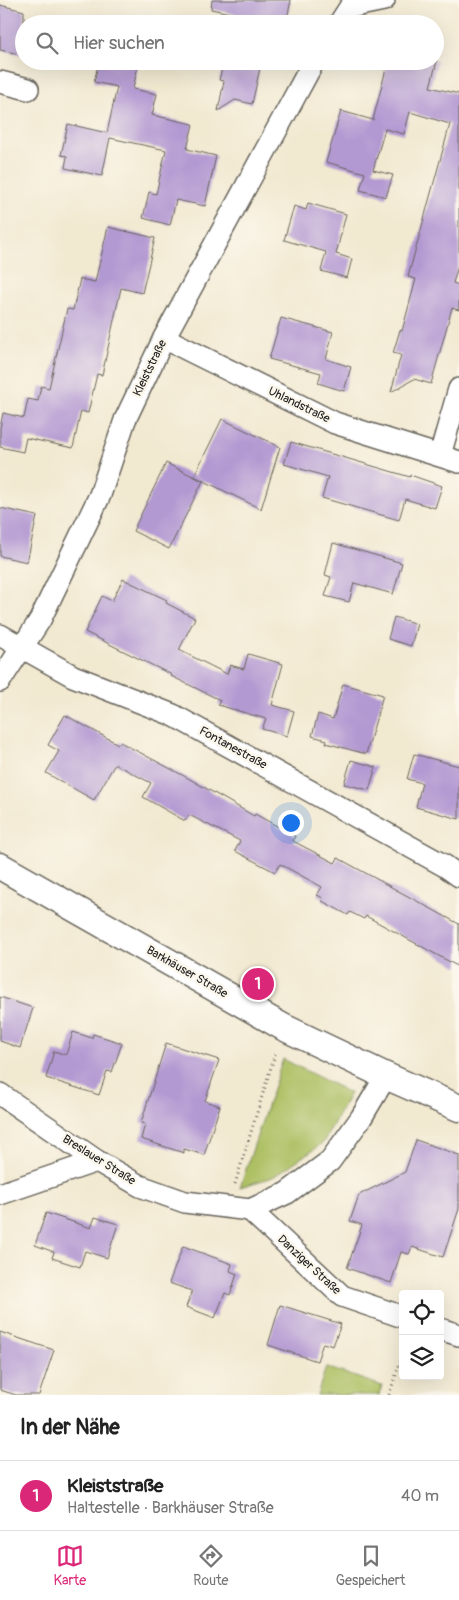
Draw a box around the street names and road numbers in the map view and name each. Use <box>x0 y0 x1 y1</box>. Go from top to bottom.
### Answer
street label: Kleiststraße <box>130 337 170 399</box>
street label: Uhlandstraße <box>266 384 332 426</box>
street label: Fontanestraße <box>197 723 269 773</box>
street label: Barkhäuser Straße <box>144 943 230 1001</box>
street label: Breslauer Straße <box>60 1132 138 1188</box>
street label: Danziger Straße <box>274 1232 344 1298</box>

